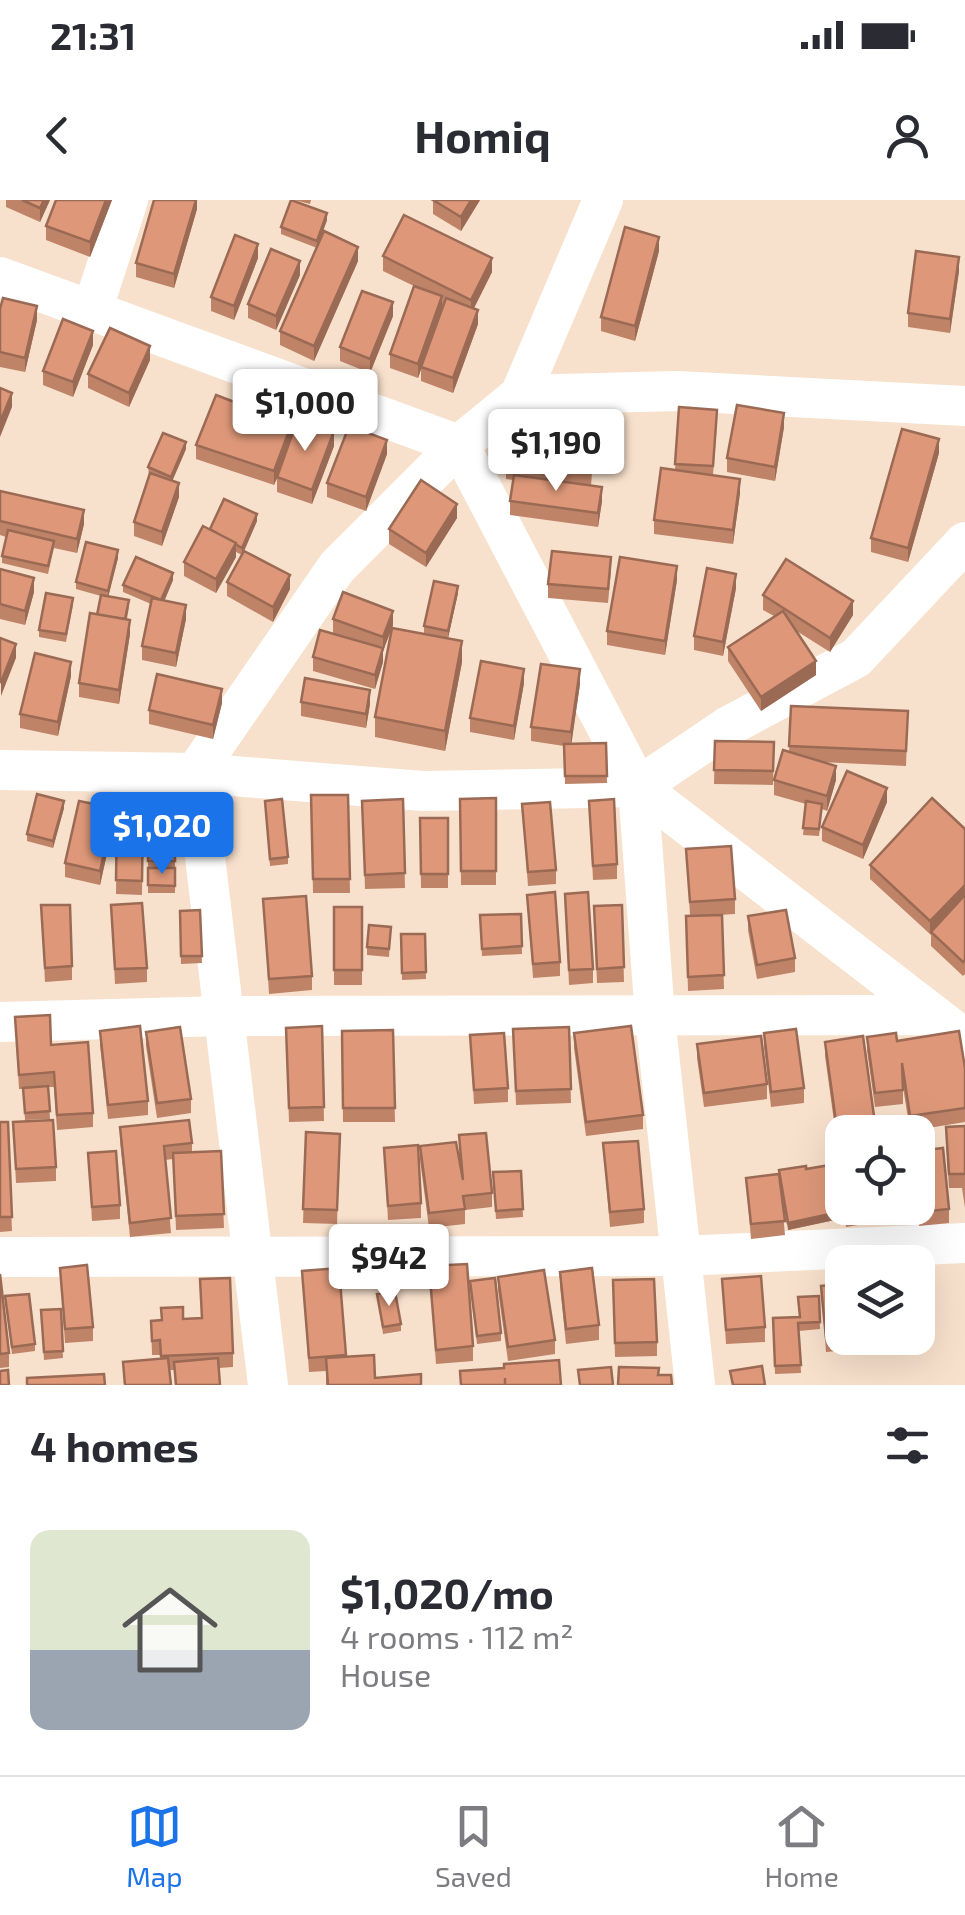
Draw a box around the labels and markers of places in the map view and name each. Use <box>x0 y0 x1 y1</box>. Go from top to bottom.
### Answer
pin: $1,000 <box>224 369 386 454</box>
pin: $1,190 <box>475 409 637 494</box>
pin: $1,020 <box>81 792 243 877</box>
pin: $942 <box>330 1224 448 1309</box>

